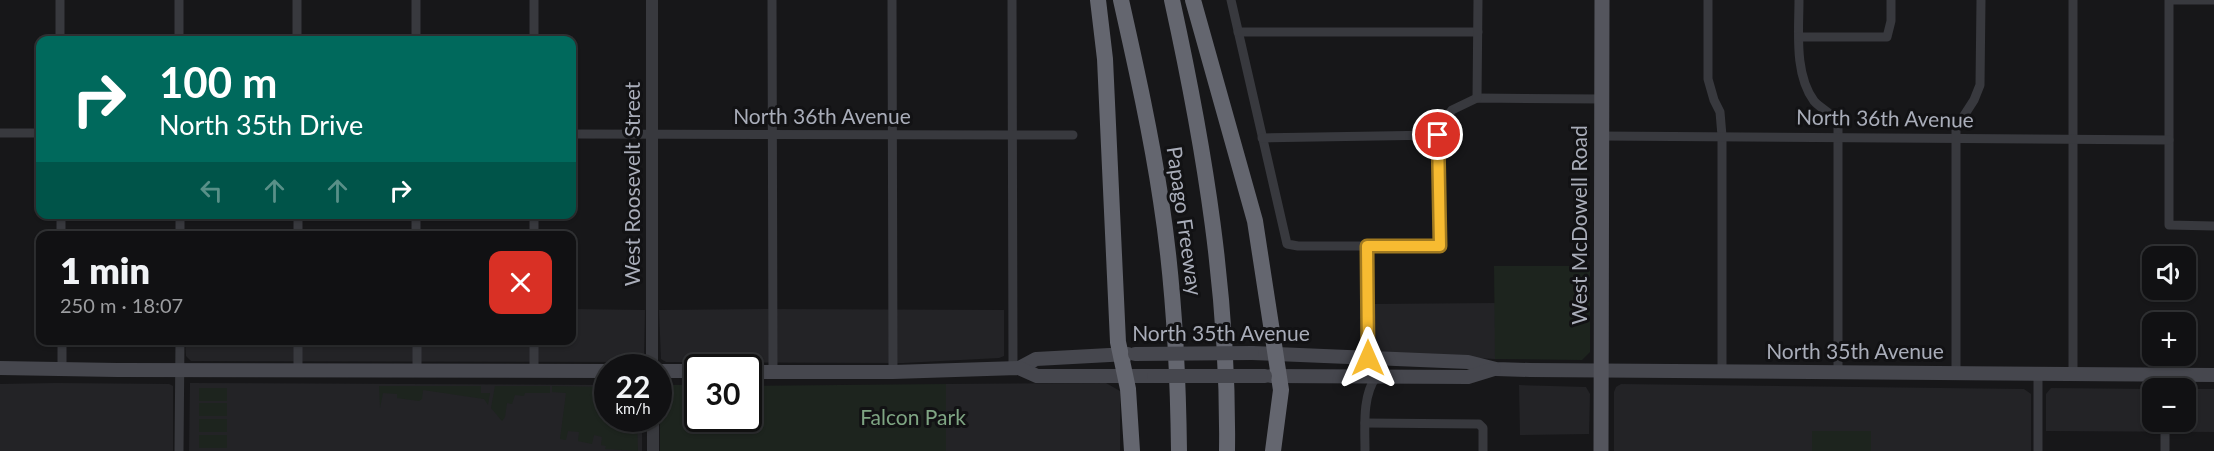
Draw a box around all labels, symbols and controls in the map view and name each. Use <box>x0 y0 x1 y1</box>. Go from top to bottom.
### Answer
text: 100 m <box>159 57 277 107</box>
icon: right <box>60 60 138 138</box>
street label: West Roosevelt Street <box>619 81 644 286</box>
street label: North 36th Avenue <box>733 103 911 128</box>
street label: North 36th Avenue <box>1796 103 1974 132</box>
text: North 35th Drive <box>159 108 363 141</box>
pin <box>1412 109 1463 160</box>
icon: arrive <box>1421 118 1454 151</box>
street label: West McDowell Road <box>1566 125 1591 325</box>
street label: Papago Freeway <box>1163 144 1208 297</box>
icon: left <box>195 174 228 207</box>
icon: ahead <box>258 174 291 207</box>
icon: ahead <box>321 174 354 207</box>
icon: right <box>384 174 417 207</box>
map controls <box>2142 246 2196 432</box>
button: sound <box>2142 246 2196 300</box>
text: 1 min <box>60 248 150 292</box>
button: close <box>489 251 552 314</box>
text: 250 m · 18:07 <box>60 293 183 317</box>
button: + <box>2142 312 2196 366</box>
street label: North 35th Avenue <box>1132 320 1310 345</box>
position arrow <box>1336 326 1400 390</box>
street label: North 35th Avenue <box>1766 338 1944 363</box>
speed limit sign: 30 <box>684 354 762 432</box>
text: 22 <box>616 368 650 404</box>
button: − <box>2142 378 2196 432</box>
text: km/h <box>615 399 651 417</box>
park label: Falcon Park <box>860 404 966 429</box>

